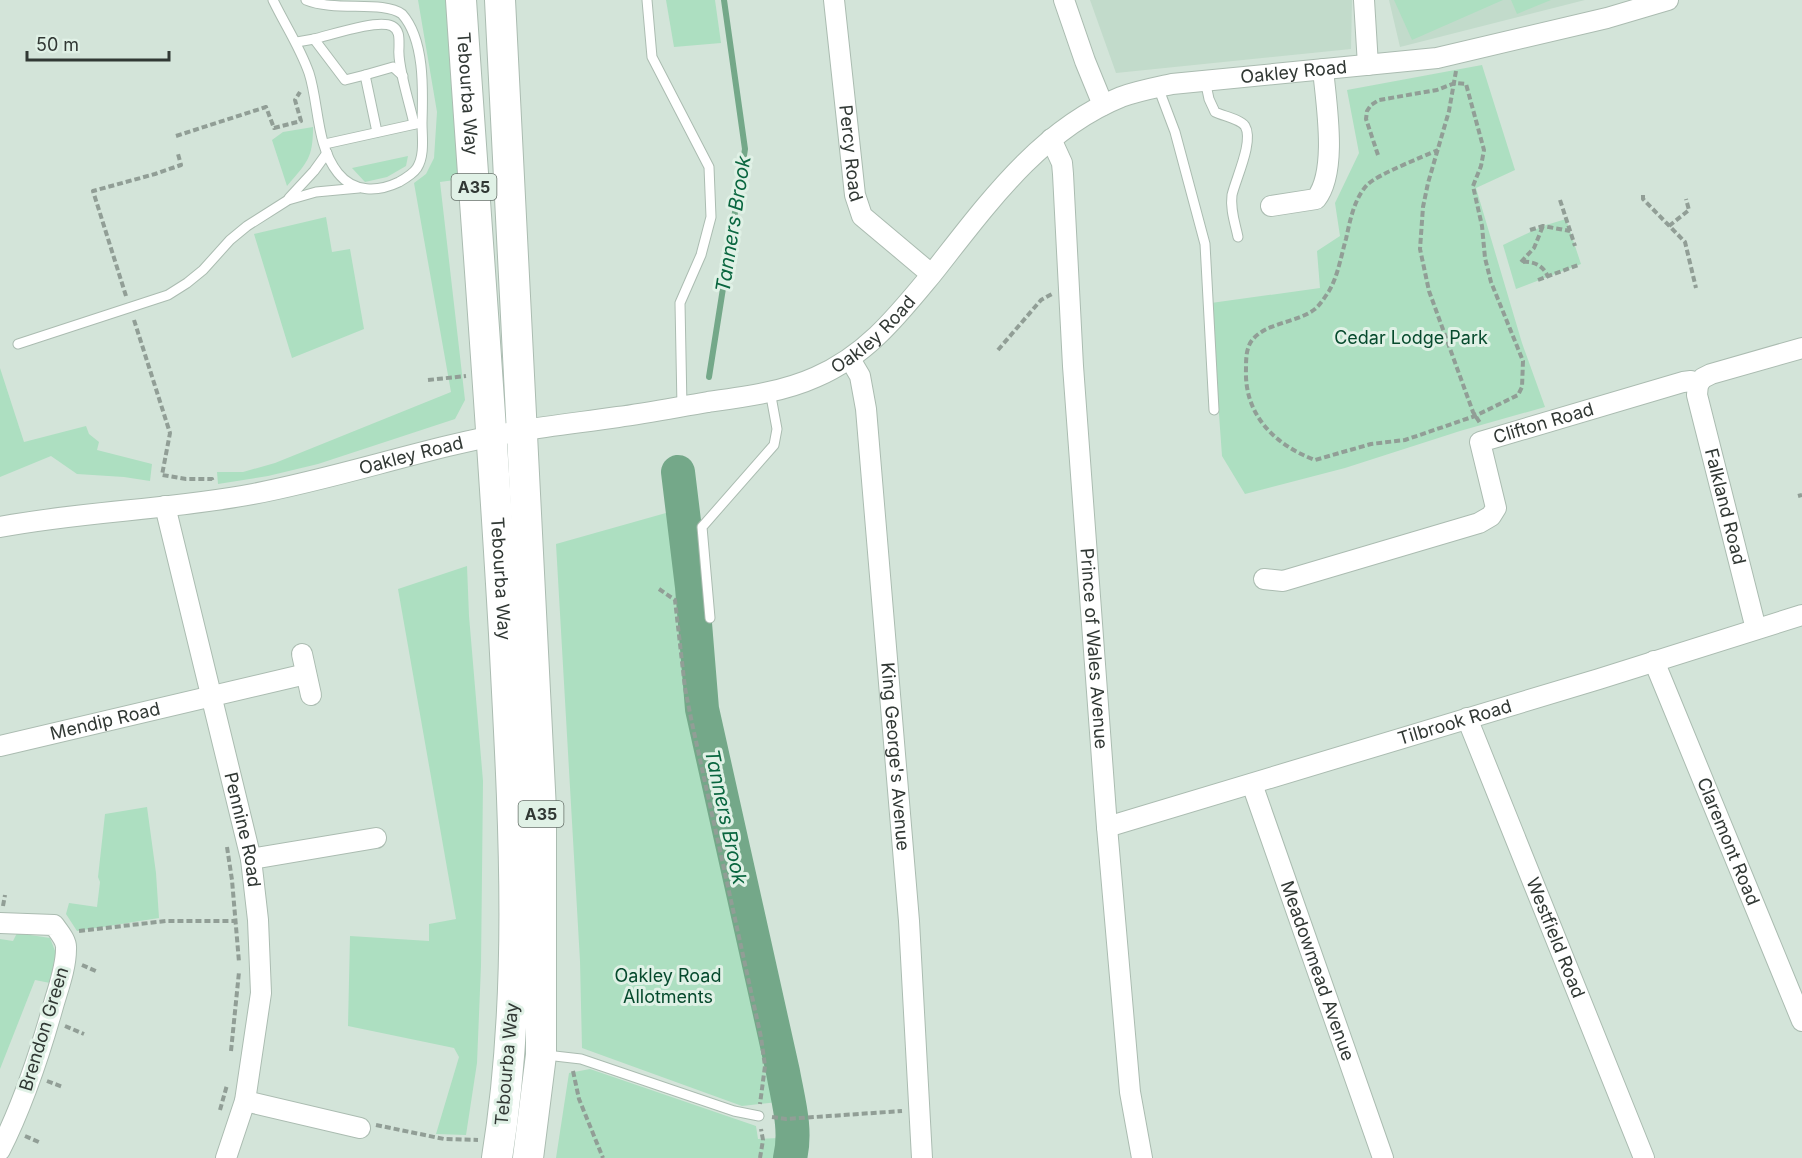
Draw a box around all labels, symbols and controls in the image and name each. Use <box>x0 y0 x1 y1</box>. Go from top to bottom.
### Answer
scale bar <box>27 24 170 62</box>
street label: Tebourba Way <box>453 31 483 156</box>
text: 50 m <box>36 34 79 55</box>
street label: Oakley Road <box>1239 56 1348 87</box>
street label: Percy Road <box>835 104 867 204</box>
water label: Tanners Brook <box>710 153 756 294</box>
road number: A35 <box>452 174 496 200</box>
street label: Oakley Road <box>827 291 920 378</box>
park label: Cedar Lodge Park <box>1334 327 1488 348</box>
street label: Clifton Road <box>1491 398 1596 447</box>
street label: Oakley Road <box>357 432 465 479</box>
street label: Falkland Road <box>1701 446 1750 567</box>
street label: Tebourba Way <box>487 516 515 641</box>
street label: Prince of Wales Avenue <box>1076 547 1112 750</box>
street label: King George's Avenue <box>877 661 914 852</box>
street label: Tilbrook Road <box>1395 695 1514 749</box>
street label: Mendip Road <box>48 698 162 744</box>
water label: Tanners Brook <box>700 747 752 888</box>
street label: Pennine Road <box>220 770 265 888</box>
street label: Claremont Road <box>1693 774 1764 908</box>
road number: A35 <box>518 801 564 827</box>
street label: Westfield Road <box>1522 875 1589 1001</box>
street label: Meadowmead Avenue <box>1277 878 1359 1063</box>
street label: Brendon Green <box>15 964 72 1093</box>
park label: Oakley Road Allotments <box>615 965 721 1007</box>
street label: Tebourba Way <box>491 1002 522 1126</box>

